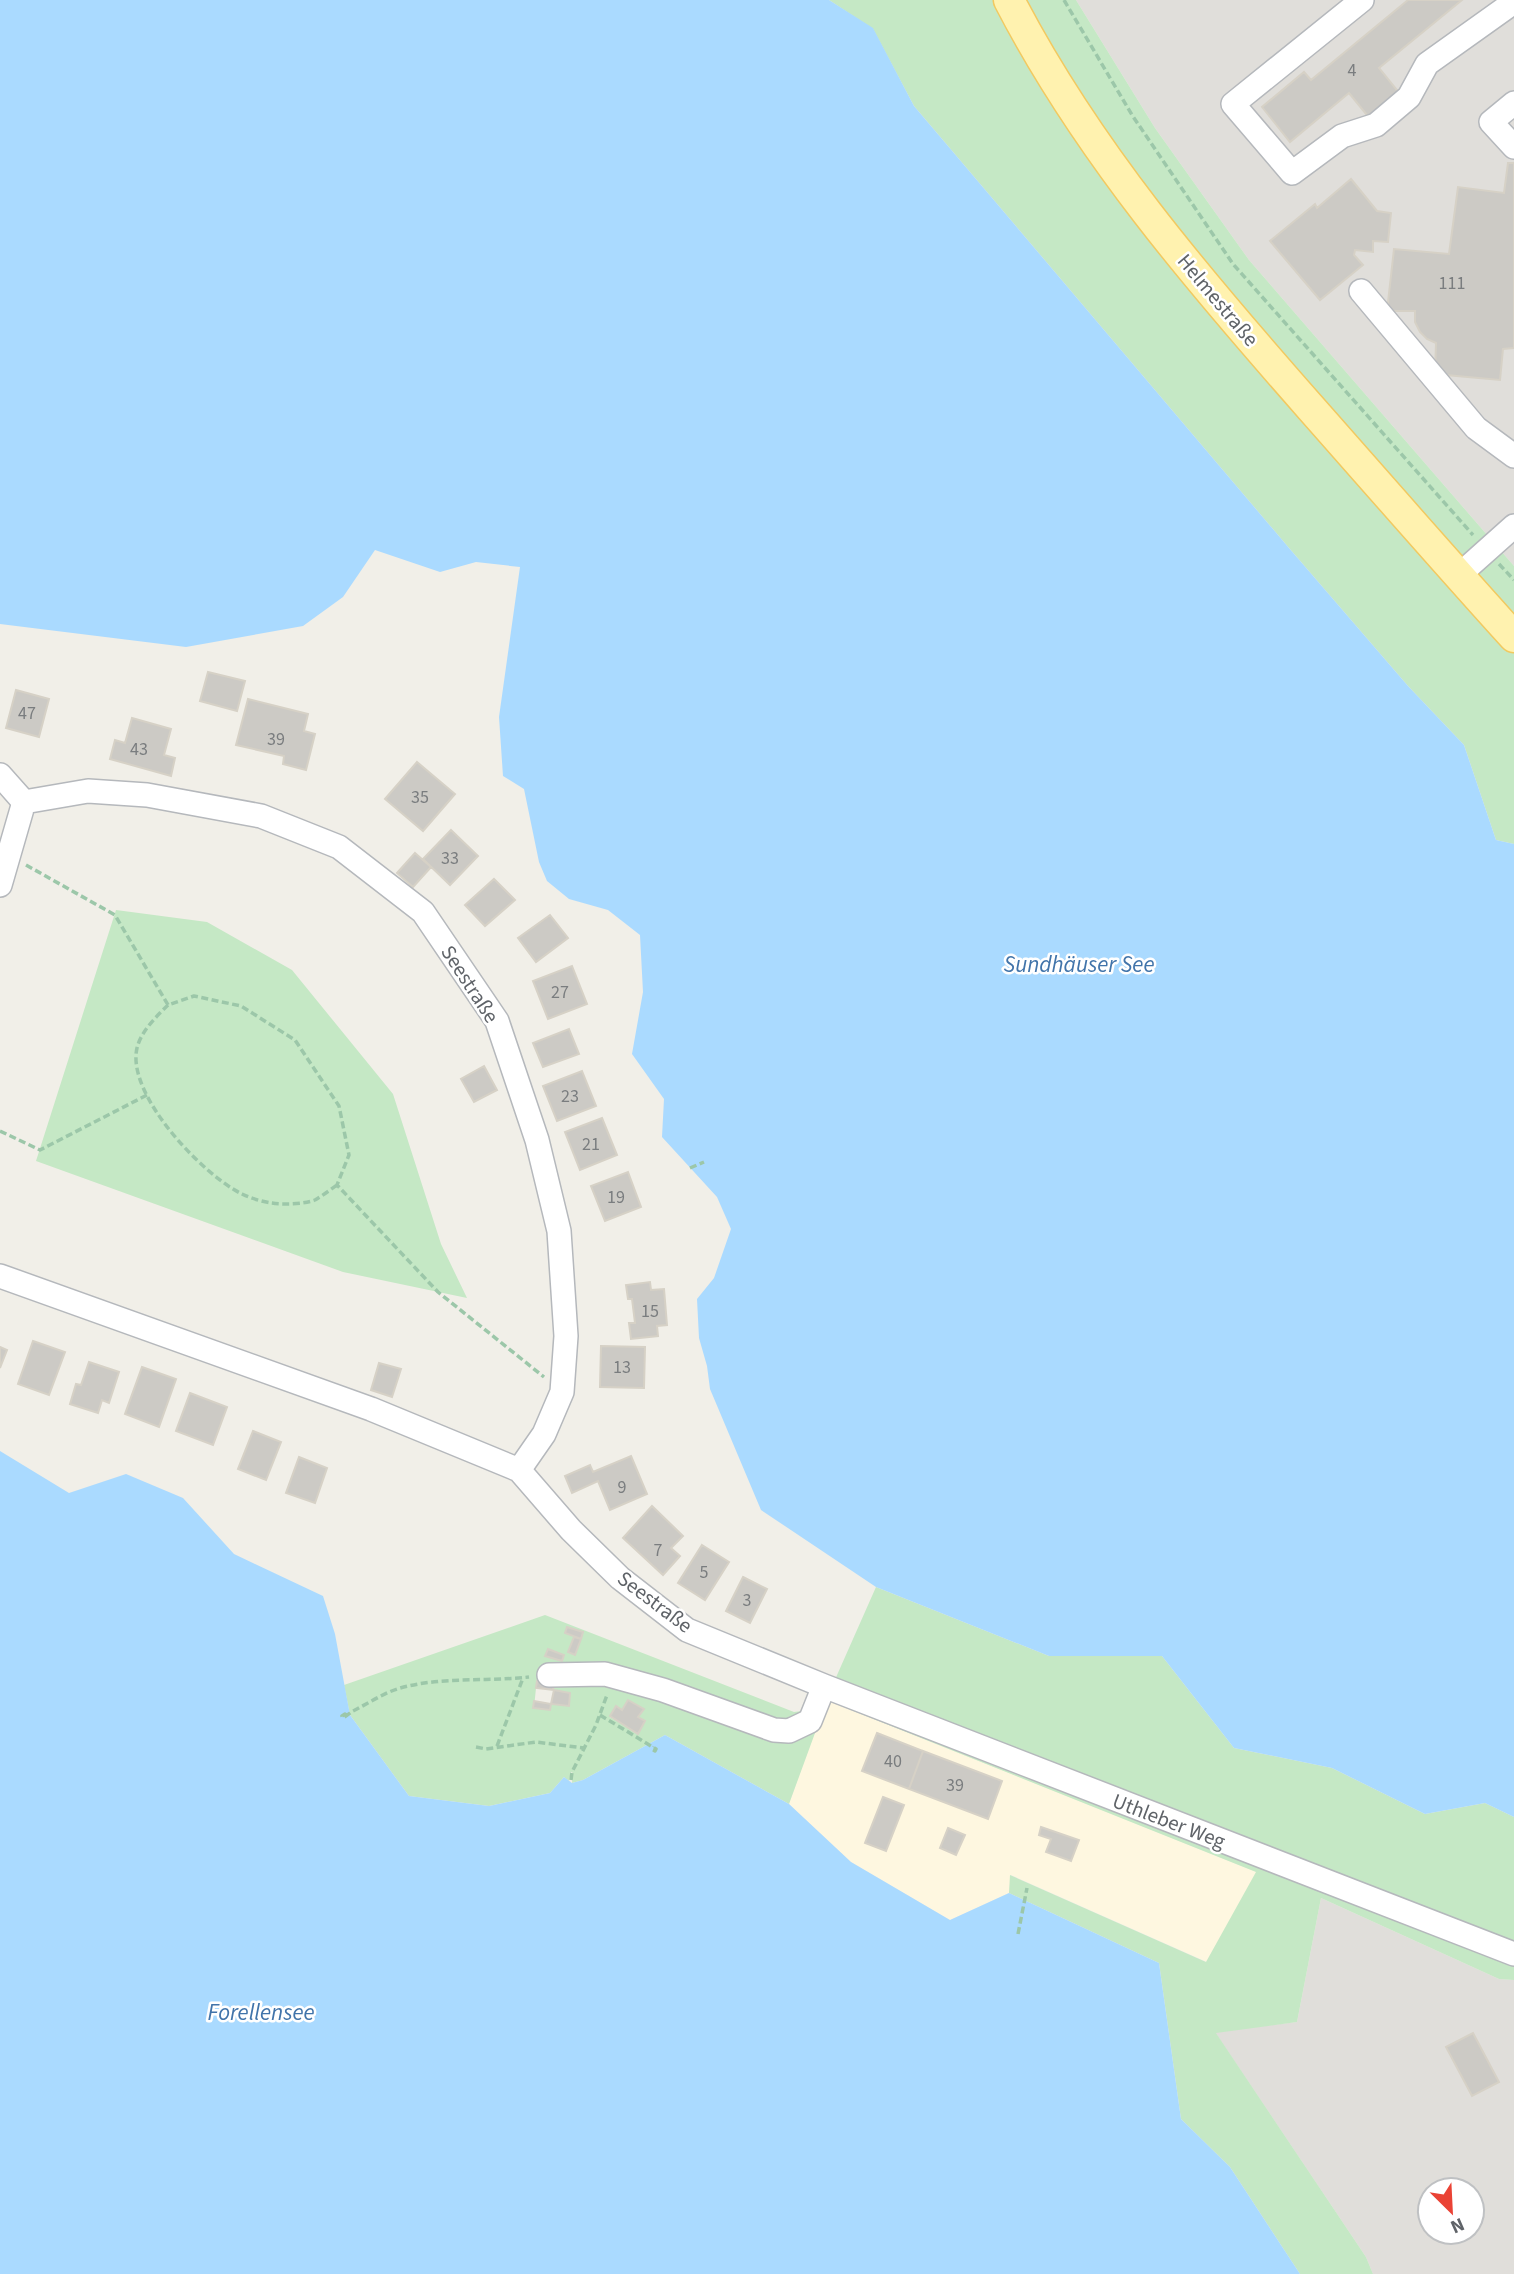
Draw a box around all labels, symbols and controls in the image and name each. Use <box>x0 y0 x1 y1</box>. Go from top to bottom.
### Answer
house number: 4 <box>1348 58 1357 83</box>
street label: Helmestraße <box>1170 247 1266 353</box>
house number: 111 <box>1439 271 1465 296</box>
house number: 47 <box>18 701 36 726</box>
house number: 39 <box>267 727 285 752</box>
house number: 43 <box>130 737 148 762</box>
house number: 35 <box>411 785 429 810</box>
house number: 33 <box>441 846 459 871</box>
street label: Seestraße <box>434 939 506 1029</box>
water label: Sundhäuser See <box>1004 948 1154 981</box>
house number: 27 <box>551 980 569 1005</box>
house number: 23 <box>561 1084 579 1109</box>
house number: 21 <box>582 1132 600 1157</box>
house number: 19 <box>607 1185 625 1210</box>
house number: 15 <box>641 1299 659 1324</box>
house number: 13 <box>613 1355 631 1380</box>
house number: 9 <box>618 1475 627 1500</box>
house number: 7 <box>654 1538 663 1563</box>
house number: 5 <box>700 1560 709 1585</box>
street label: Seestraße <box>611 1564 699 1640</box>
house number: 3 <box>743 1588 752 1613</box>
house number: 40 <box>884 1749 902 1774</box>
house number: 39 <box>946 1773 964 1798</box>
street label: Uthleber Weg <box>1108 1786 1230 1856</box>
water label: Forellensee <box>208 1996 315 2029</box>
north arrow <box>1416 2176 1486 2246</box>
text: N <box>1446 2210 1469 2240</box>

